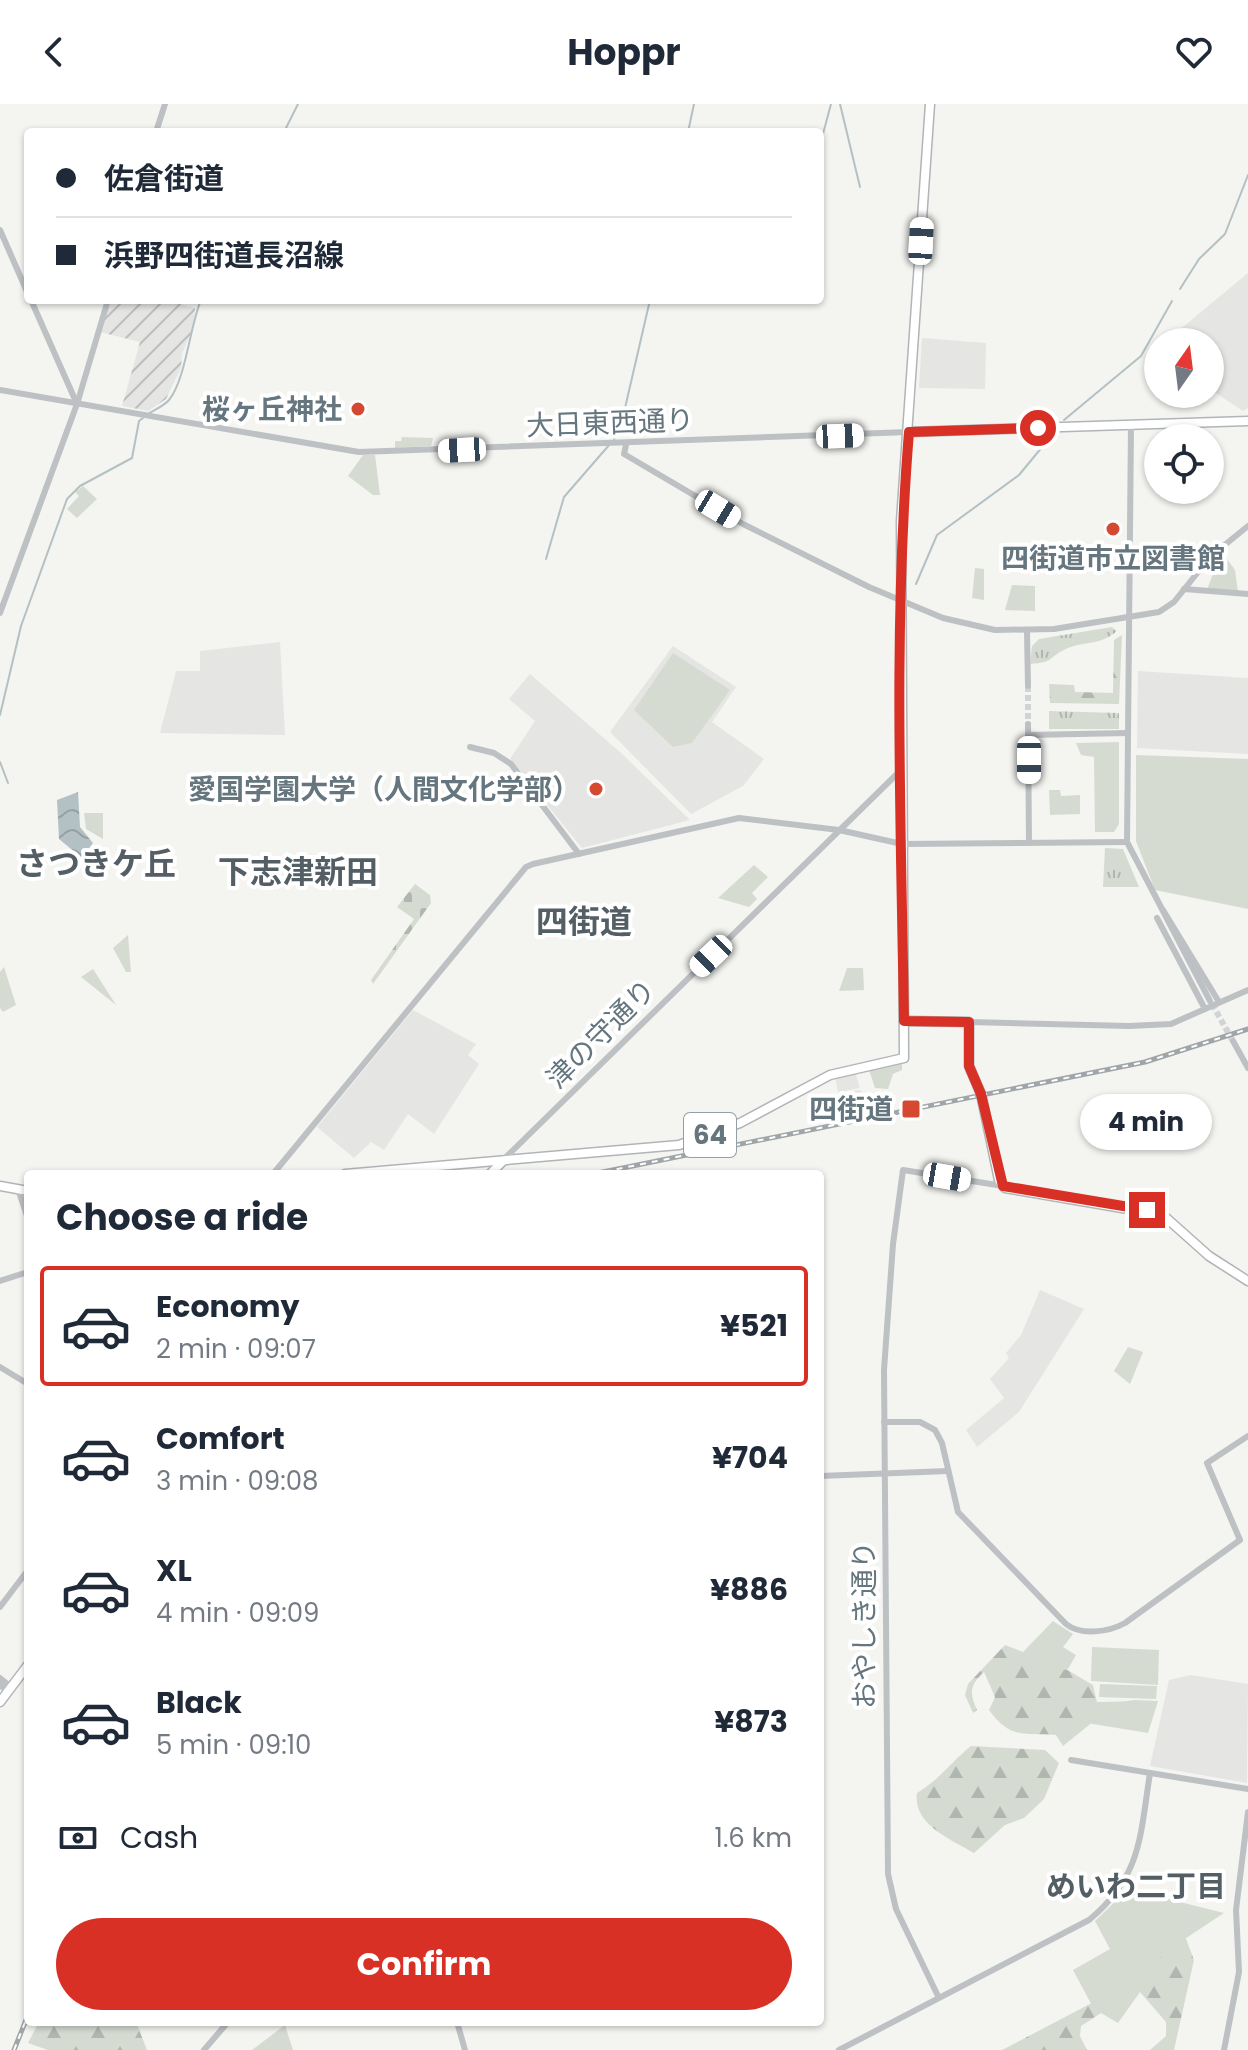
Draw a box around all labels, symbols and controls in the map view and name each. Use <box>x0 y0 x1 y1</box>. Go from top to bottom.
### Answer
text: Hoppr <box>567 27 681 78</box>
icon: back <box>32 30 76 74</box>
icon: heart <box>1172 30 1216 74</box>
text: 佐倉街道 <box>104 157 224 200</box>
car <box>908 216 934 266</box>
text: 浜野四街道長沼線 <box>104 234 344 277</box>
north arrow <box>1144 328 1224 408</box>
map controls <box>1144 328 1224 504</box>
place label: 桜ヶ丘神社 <box>202 390 342 429</box>
marker: 桜ヶ丘神社 <box>349 400 367 418</box>
street label: 大日東西通り <box>525 401 695 445</box>
route start <box>1020 410 1056 446</box>
car <box>816 423 864 449</box>
button: locate <box>1144 424 1224 504</box>
car <box>437 437 487 463</box>
car <box>691 486 745 532</box>
marker: 四街道市立図書館 <box>1104 520 1122 538</box>
place label: 四街道市立図書館 <box>1001 539 1225 578</box>
car <box>1017 736 1041 784</box>
place label: 愛国学園大学（人間文化学部） <box>188 770 580 809</box>
marker: 愛国学園大学（人間文化学部） <box>587 780 605 798</box>
district label: さつきケ丘 <box>16 841 176 886</box>
district label: 下志津新田 <box>218 849 378 894</box>
district label: 四街道 <box>536 899 632 944</box>
car <box>685 931 737 981</box>
street label: 津の守通り <box>538 971 664 1097</box>
place label: 四街道 <box>809 1090 893 1129</box>
callout: 4 min <box>1081 1094 1213 1150</box>
marker: 四街道 <box>900 1098 922 1120</box>
text: 4 min <box>1108 1104 1184 1140</box>
road number: 64 <box>684 1113 736 1157</box>
car <box>921 1161 973 1193</box>
text: Choose a ride <box>56 1192 308 1243</box>
route end <box>1129 1192 1165 1228</box>
text: Economy <box>156 1285 300 1328</box>
icon: car <box>60 1290 132 1362</box>
text: ¥521 <box>720 1304 788 1347</box>
text: 2 min · 09:07 <box>156 1331 316 1367</box>
text: Comfort <box>156 1417 285 1460</box>
icon: car <box>60 1422 132 1494</box>
text: ¥704 <box>712 1436 788 1479</box>
text: 3 min · 09:08 <box>156 1463 318 1499</box>
street label: おやしき通り <box>845 1541 884 1709</box>
text: XL <box>156 1549 192 1592</box>
icon: car <box>60 1554 132 1626</box>
text: ¥886 <box>710 1568 788 1611</box>
text: 4 min · 09:09 <box>156 1595 319 1631</box>
text: Black <box>156 1681 242 1724</box>
icon: car <box>60 1686 132 1758</box>
text: ¥873 <box>714 1700 788 1743</box>
text: 5 min · 09:10 <box>156 1727 311 1763</box>
icon: cash <box>56 1816 100 1860</box>
text: Cash <box>120 1816 198 1859</box>
text: 1.6 km <box>715 1820 792 1856</box>
district label: めいわ二丁目 <box>1046 1865 1226 1908</box>
button: Confirm <box>56 1918 792 2010</box>

